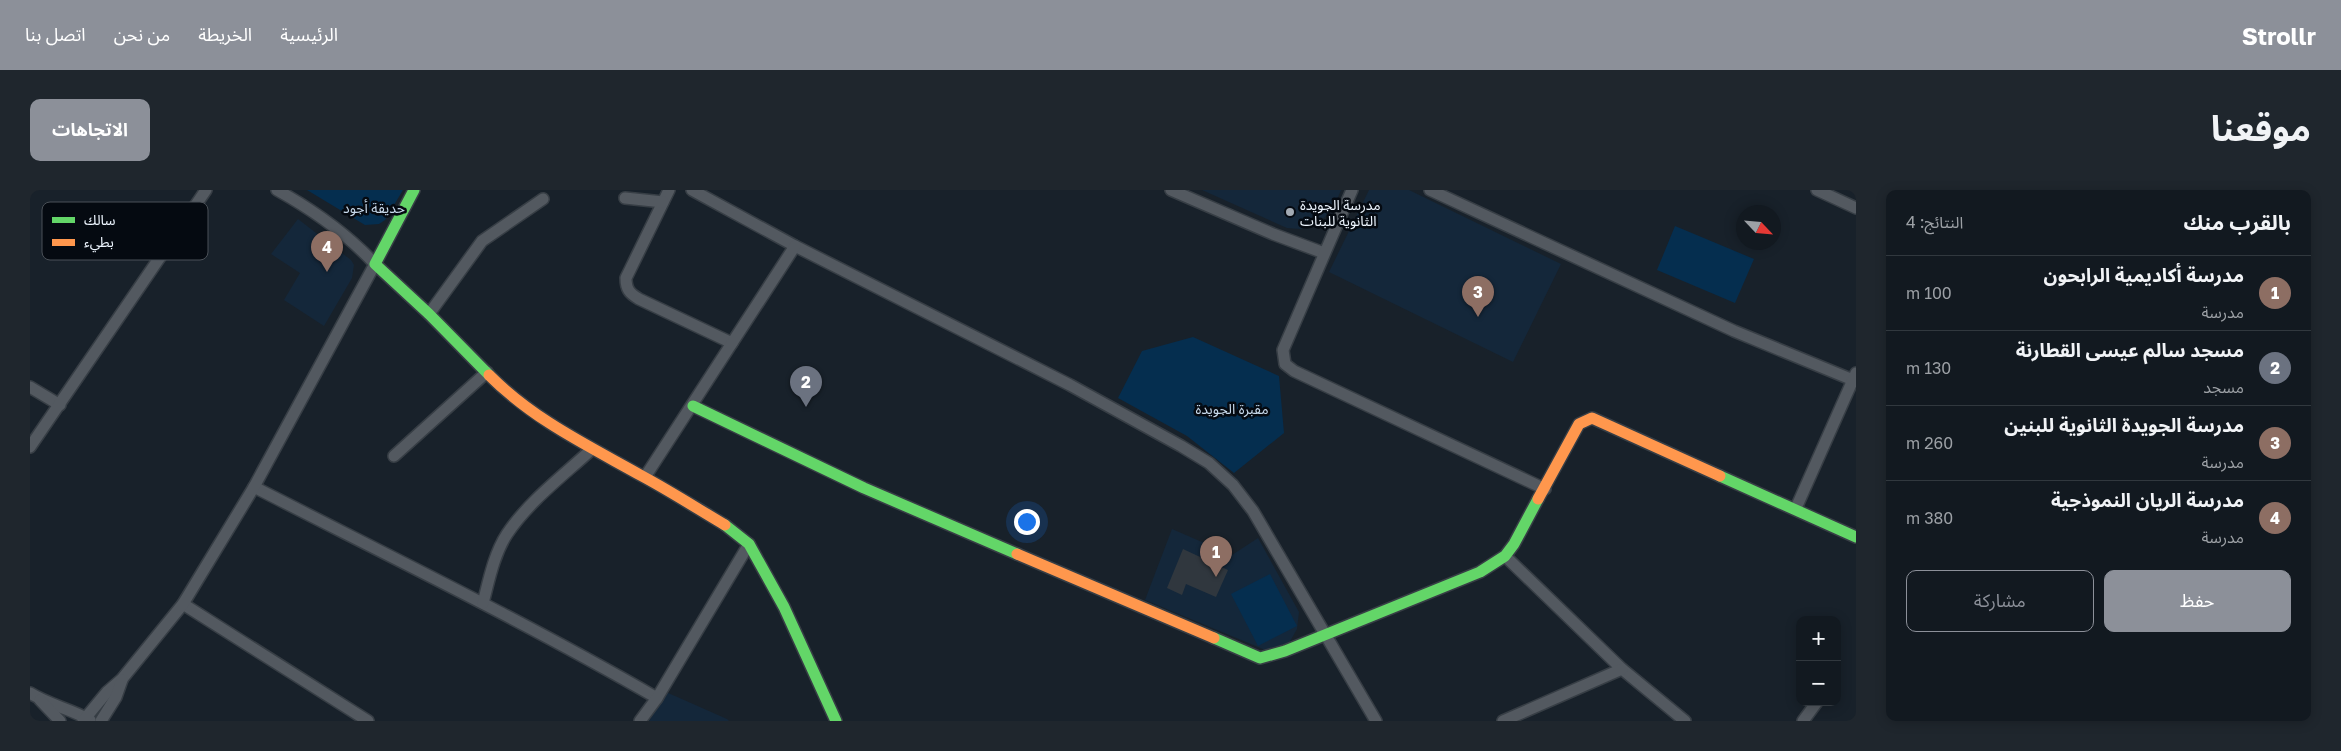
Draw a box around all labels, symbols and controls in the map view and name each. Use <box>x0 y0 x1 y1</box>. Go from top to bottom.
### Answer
text: Strollr <box>2242 21 2316 50</box>
text: اتصل بنا <box>25 23 86 45</box>
text: من نحن <box>114 23 170 45</box>
text: الخريطة <box>198 23 252 45</box>
text: الرئيسية <box>280 23 338 45</box>
button: الاتجاهات <box>30 99 150 161</box>
text: موقعنا <box>2211 107 2311 149</box>
place label: مدرسة الجويدة الثانوية للبنات <box>1300 196 1381 230</box>
park label: حديقة أجود <box>343 199 405 217</box>
legend <box>42 202 208 260</box>
north arrow <box>1736 205 1781 250</box>
marker: مدرسة الجويدة الثانوية للبنات <box>1284 206 1296 218</box>
text: بالقرب منك <box>2183 209 2291 235</box>
text: سالك <box>84 211 116 228</box>
text: النتائج: 4 <box>1906 212 1963 232</box>
pin: 4 <box>311 231 343 272</box>
text: بطيء <box>84 233 114 253</box>
text: مدرسة أكاديمية الرابحون <box>2044 263 2244 286</box>
pin: 3 <box>1462 276 1494 317</box>
text: 100 m <box>1906 283 1952 303</box>
text: 1 <box>2271 283 2279 303</box>
text: مدرسة <box>2201 302 2244 322</box>
text: مسجد سالم عيسى القطارنة <box>2016 338 2244 361</box>
text: 130 m <box>1906 358 1951 378</box>
text: 2 <box>2270 358 2280 378</box>
pin: 2 <box>790 366 822 407</box>
text: مسجد <box>2203 377 2244 397</box>
park label: مقبرة الجويدة <box>1195 400 1269 418</box>
text: مدرسة الجويدة الثانوية للبنين <box>2004 413 2244 436</box>
text: 260 m <box>1906 433 1953 453</box>
text: 3 <box>2270 433 2280 453</box>
text: مدرسة <box>2201 452 2244 472</box>
text: مدرسة الريان النموذجية <box>2051 488 2244 511</box>
text: 380 m <box>1906 508 1953 528</box>
text: 4 <box>2270 508 2280 528</box>
your location <box>1014 509 1040 535</box>
text: مدرسة <box>2201 527 2244 547</box>
pin: 1 <box>1200 536 1232 577</box>
button: مشاركة <box>1906 570 2094 632</box>
button: حفظ <box>2104 570 2291 632</box>
map controls <box>1796 616 1841 706</box>
button: + <box>1796 616 1841 661</box>
button: − <box>1796 661 1841 706</box>

